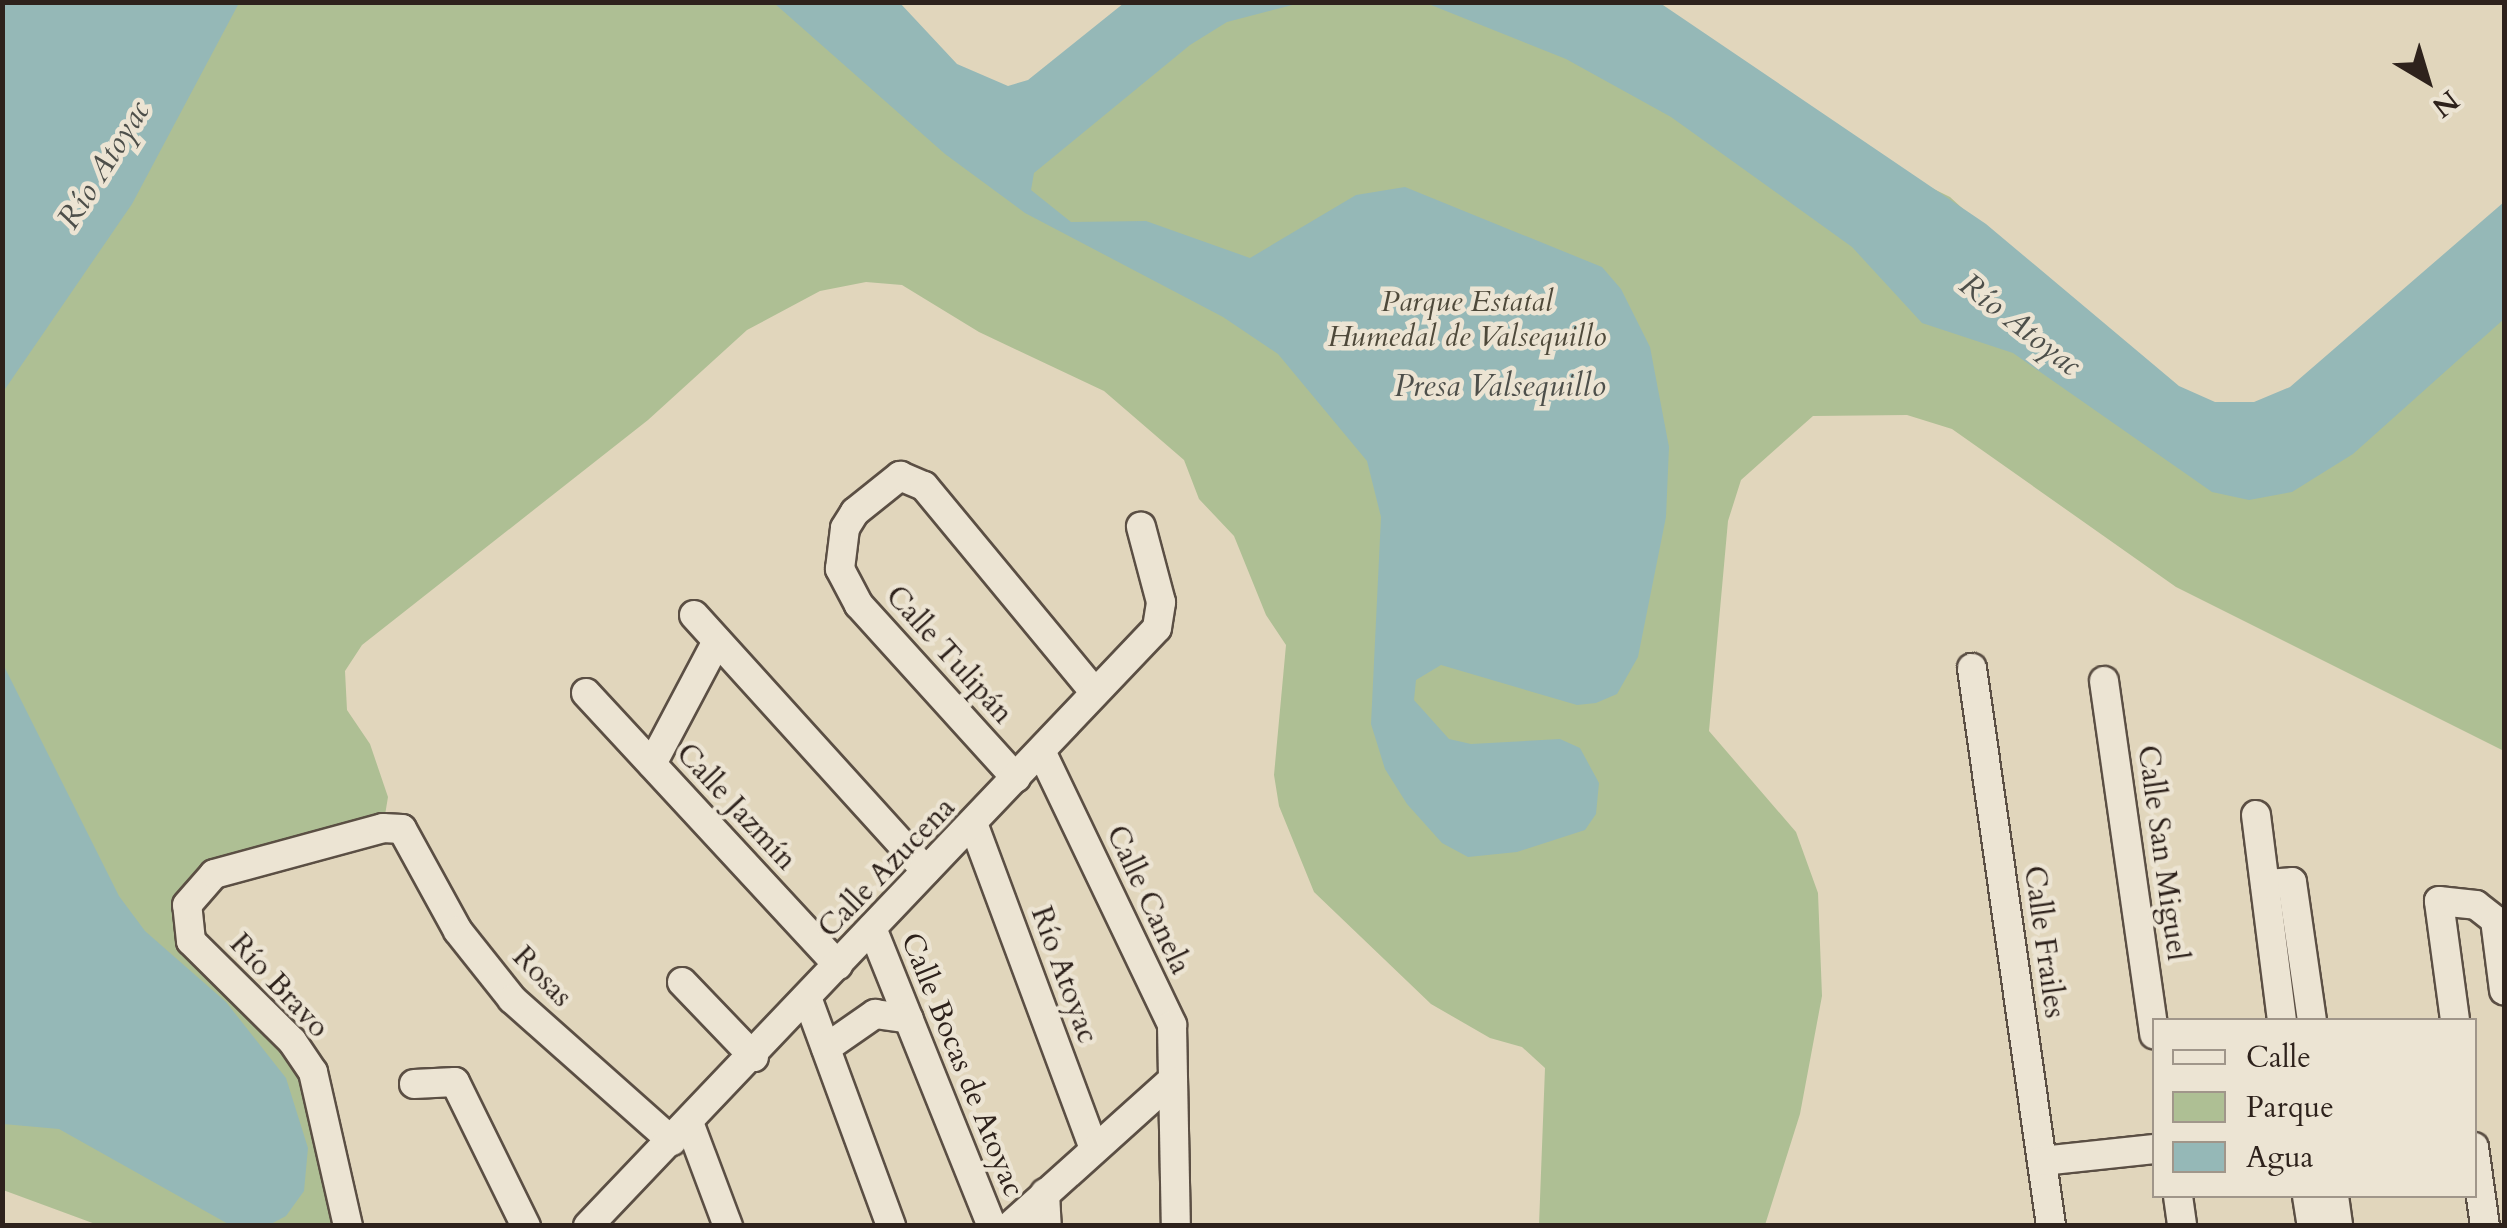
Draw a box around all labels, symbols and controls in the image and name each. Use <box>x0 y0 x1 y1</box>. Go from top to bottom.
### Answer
north arrow <box>2377 30 2477 130</box>
text: N <box>2424 81 2467 126</box>
water label: Río Atoyac <box>50 94 158 236</box>
water label: Río Atoyac <box>1952 266 2088 384</box>
park label: Parque Estatal Humedal de Valsequillo <box>1327 284 1607 354</box>
water label: Presa Valsequillo <box>1394 367 1606 405</box>
street label: Calle Tulipán <box>878 579 1020 731</box>
street label: Calle Jazmín <box>668 736 804 878</box>
street label: Calle San Miguel <box>2129 743 2195 963</box>
street label: Calle Azucena <box>811 790 963 946</box>
street label: Calle Canela <box>1098 820 1198 980</box>
street label: Calle Frailes <box>2015 863 2073 1021</box>
street label: Río Atoyac <box>1023 902 1105 1048</box>
street label: Río Bravo <box>222 926 336 1046</box>
street label: Calle Bocas de Atoyac <box>893 928 1031 1202</box>
street label: Rosas <box>505 939 579 1015</box>
legend <box>2152 1018 2477 1198</box>
text: Calle <box>2246 1037 2311 1078</box>
text: Parque <box>2246 1087 2334 1128</box>
text: Agua <box>2246 1137 2314 1178</box>

